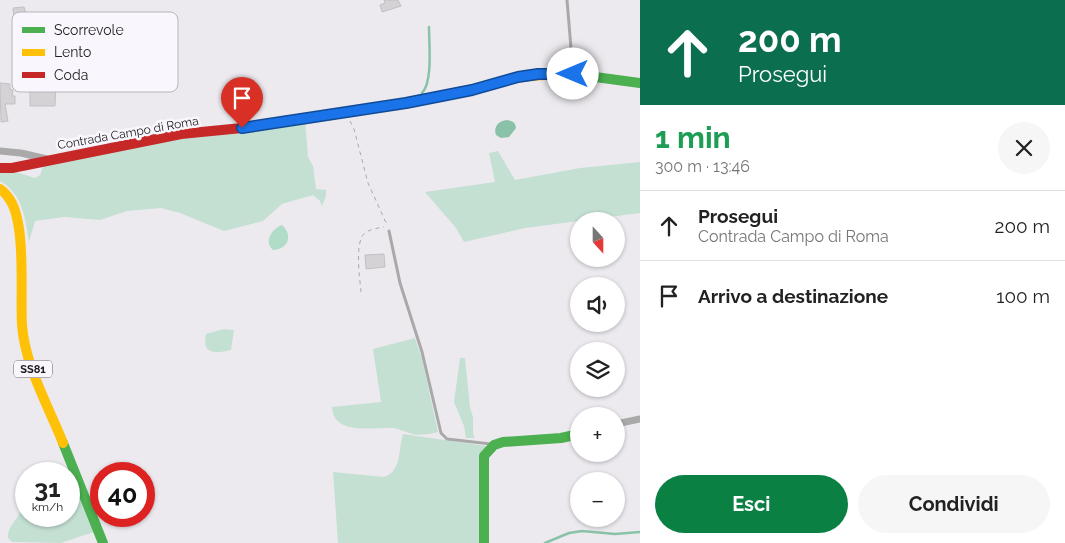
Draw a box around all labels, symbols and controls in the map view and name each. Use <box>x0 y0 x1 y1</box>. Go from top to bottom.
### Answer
legend <box>12 12 178 92</box>
text: 200 m <box>738 19 842 60</box>
icon: ahead <box>655 20 720 85</box>
text: Scorrevole <box>54 22 124 38</box>
text: Lento <box>54 44 91 60</box>
position arrow <box>546 47 598 99</box>
text: Prosegui <box>738 61 827 87</box>
text: Coda <box>54 67 88 83</box>
pin <box>221 77 263 128</box>
icon: arrive <box>228 84 256 112</box>
street label: Contrada Campo di Roma <box>56 114 200 152</box>
text: 1 min <box>655 120 731 155</box>
button: close <box>998 122 1050 174</box>
text: 300 m · 13:46 <box>655 157 750 176</box>
text: Prosegui <box>698 205 778 227</box>
north arrow <box>570 212 625 268</box>
map controls <box>570 212 625 527</box>
icon: ahead <box>655 212 683 240</box>
text: 200 m <box>995 215 1050 237</box>
text: Contrada Campo di Roma <box>698 227 889 246</box>
button: sound <box>570 277 625 332</box>
icon: arrive <box>655 282 683 310</box>
text: Arrivo a destinazione <box>698 285 888 307</box>
text: 100 m <box>996 285 1050 307</box>
button: layers <box>570 342 625 397</box>
road number: SS81 <box>14 360 52 378</box>
button: + <box>570 407 625 462</box>
speed limit sign: 40 <box>90 462 155 527</box>
button: − <box>570 472 625 527</box>
text: 31 <box>34 473 61 503</box>
button: Esci <box>655 475 848 533</box>
button: Condividi <box>858 475 1050 533</box>
text: km/h <box>32 500 63 514</box>

